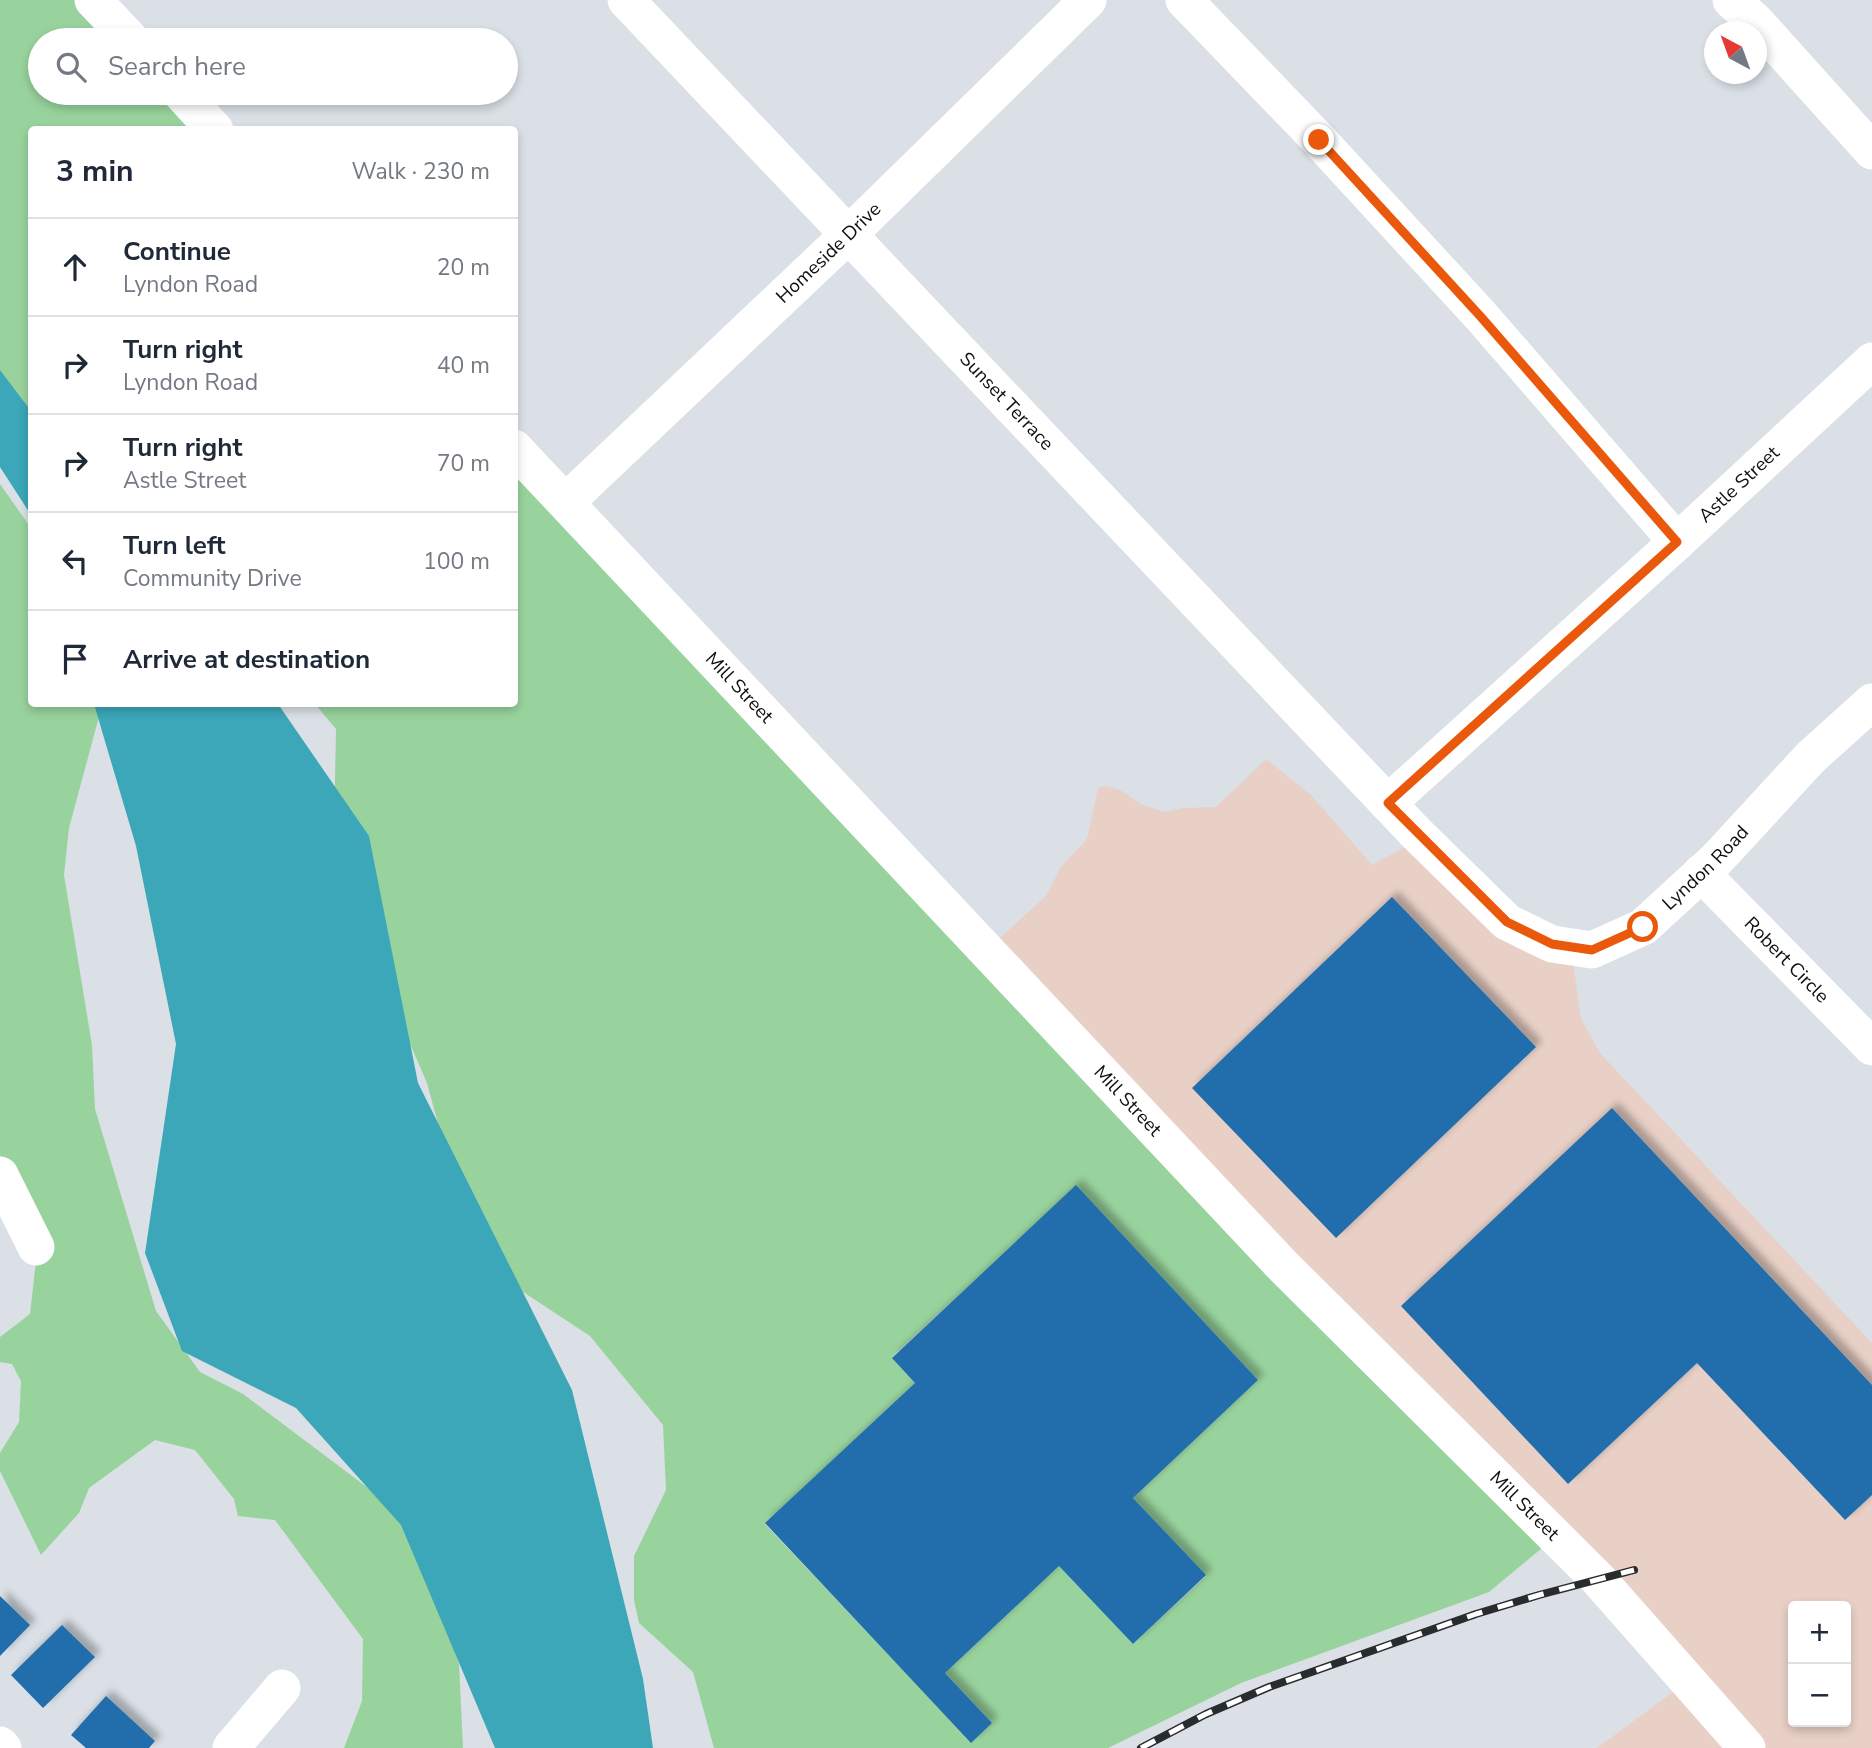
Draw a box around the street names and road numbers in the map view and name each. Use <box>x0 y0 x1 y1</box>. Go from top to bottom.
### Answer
street label: Homeside Drive <box>770 197 887 309</box>
street label: Sunset Terrace <box>954 346 1059 456</box>
street label: Astle Street <box>1693 440 1785 529</box>
street label: Mill Street <box>699 647 779 729</box>
street label: Lyndon Road <box>1657 820 1755 916</box>
street label: Robert Circle <box>1738 911 1835 1009</box>
street label: Mill Street <box>1088 1060 1168 1142</box>
street label: Mill Street <box>1484 1465 1565 1547</box>

